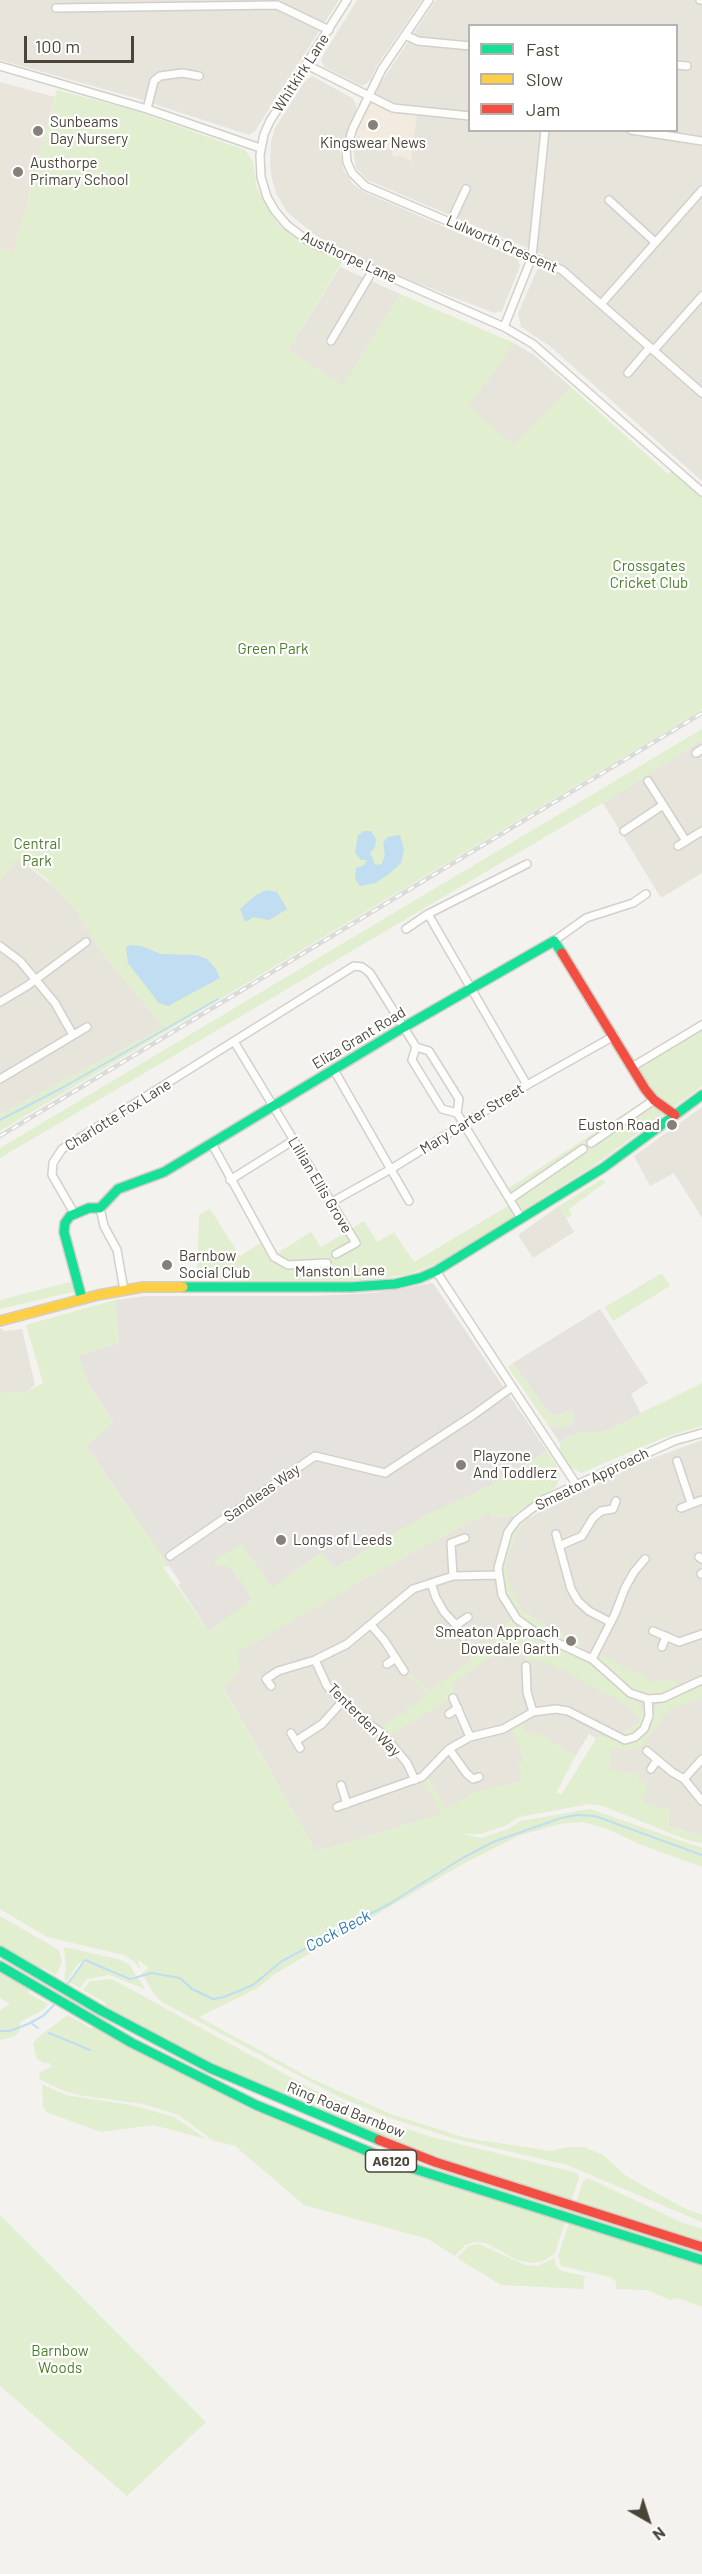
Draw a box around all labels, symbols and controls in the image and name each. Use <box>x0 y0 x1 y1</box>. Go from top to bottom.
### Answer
scale bar <box>27 24 136 62</box>
legend <box>468 24 678 132</box>
street label: Whitkirk Lane <box>269 30 333 116</box>
text: 100 m <box>35 35 80 57</box>
text: Fast <box>526 38 560 60</box>
text: Slow <box>526 68 563 90</box>
text: Jam <box>526 98 560 120</box>
place label: Sunbeams Day Nursery <box>50 113 128 148</box>
marker: Kingswear News <box>366 118 380 132</box>
marker: Sunbeams Day Nursery <box>31 124 45 138</box>
place label: Kingswear News <box>320 134 426 152</box>
place label: Austhorpe Primary School <box>30 154 128 189</box>
marker: Austhorpe Primary School <box>11 165 25 179</box>
street label: Lulworth Crescent <box>444 211 560 277</box>
street label: Austhorpe Lane <box>299 227 399 287</box>
park label: Crossgates Cricket Club <box>610 557 688 592</box>
park label: Green Park <box>237 640 309 658</box>
park label: Central Park <box>13 835 61 870</box>
street label: Eliza Grant Road <box>309 1003 409 1073</box>
street label: Charlotte Fox Lane <box>62 1075 174 1155</box>
street label: Mary Carter Street <box>417 1080 527 1158</box>
place label: Euston Road <box>578 1116 660 1134</box>
marker: Euston Road <box>665 1118 679 1132</box>
street label: Lillian Ellis Grove <box>284 1134 356 1236</box>
place label: Barnbow Social Club <box>179 1247 250 1282</box>
marker: Barnbow Social Club <box>160 1258 174 1272</box>
street label: Manston Lane <box>295 1261 385 1281</box>
street label: Smeaton Approach <box>532 1444 652 1514</box>
place label: Playzone And Toddlerz <box>473 1447 557 1482</box>
marker: Playzone And Toddlerz <box>454 1458 468 1472</box>
street label: Sandleas Way <box>220 1460 304 1526</box>
place label: Longs of Leeds <box>293 1531 392 1549</box>
marker: Longs of Leeds <box>274 1533 288 1547</box>
place label: Smeaton Approach Dovedale Garth <box>435 1623 559 1658</box>
marker: Smeaton Approach Dovedale Garth <box>564 1634 578 1648</box>
street label: Tenterden Way <box>324 1680 404 1760</box>
water label: Cock Beck <box>302 1906 374 1956</box>
street label: Ring Road Barnbow <box>284 2078 408 2142</box>
road number: A6120 <box>366 2150 416 2172</box>
park label: Barnbow Woods <box>31 2342 89 2377</box>
north arrow <box>618 2490 678 2550</box>
text: N <box>650 2524 670 2545</box>

